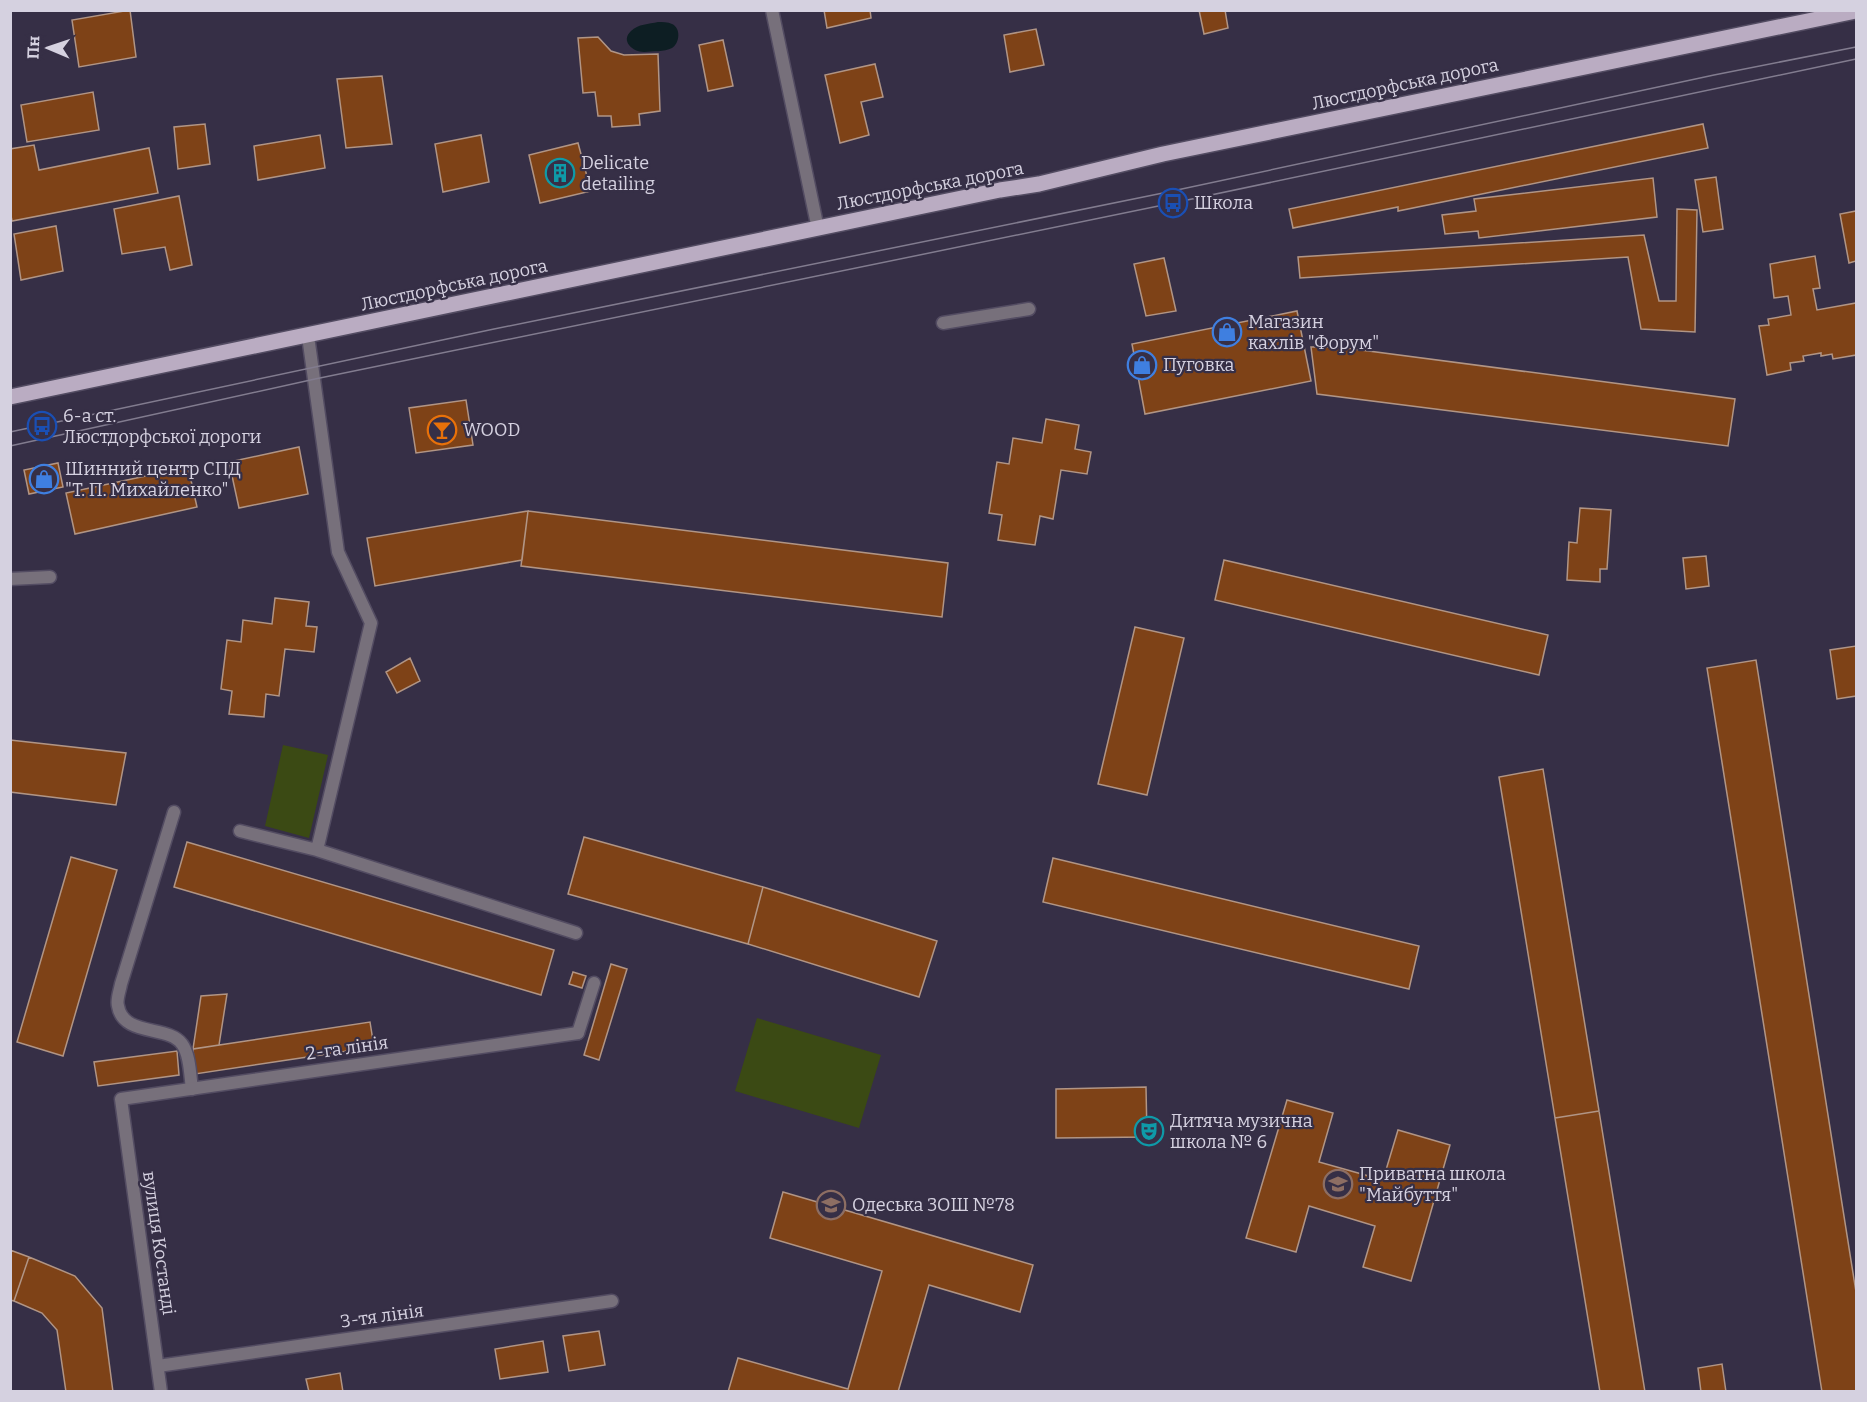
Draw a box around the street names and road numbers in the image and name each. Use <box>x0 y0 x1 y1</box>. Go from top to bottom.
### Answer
street label: Люстдорфська дорога <box>1310 53 1500 115</box>
street label: Люстдорфська дорога <box>835 157 1026 215</box>
street label: Люстдорфська дорога <box>359 254 549 316</box>
street label: 2-га лінія <box>304 1031 390 1065</box>
street label: вулиця Костанді <box>138 1170 180 1316</box>
street label: 3-тя лінія <box>339 1299 425 1333</box>

